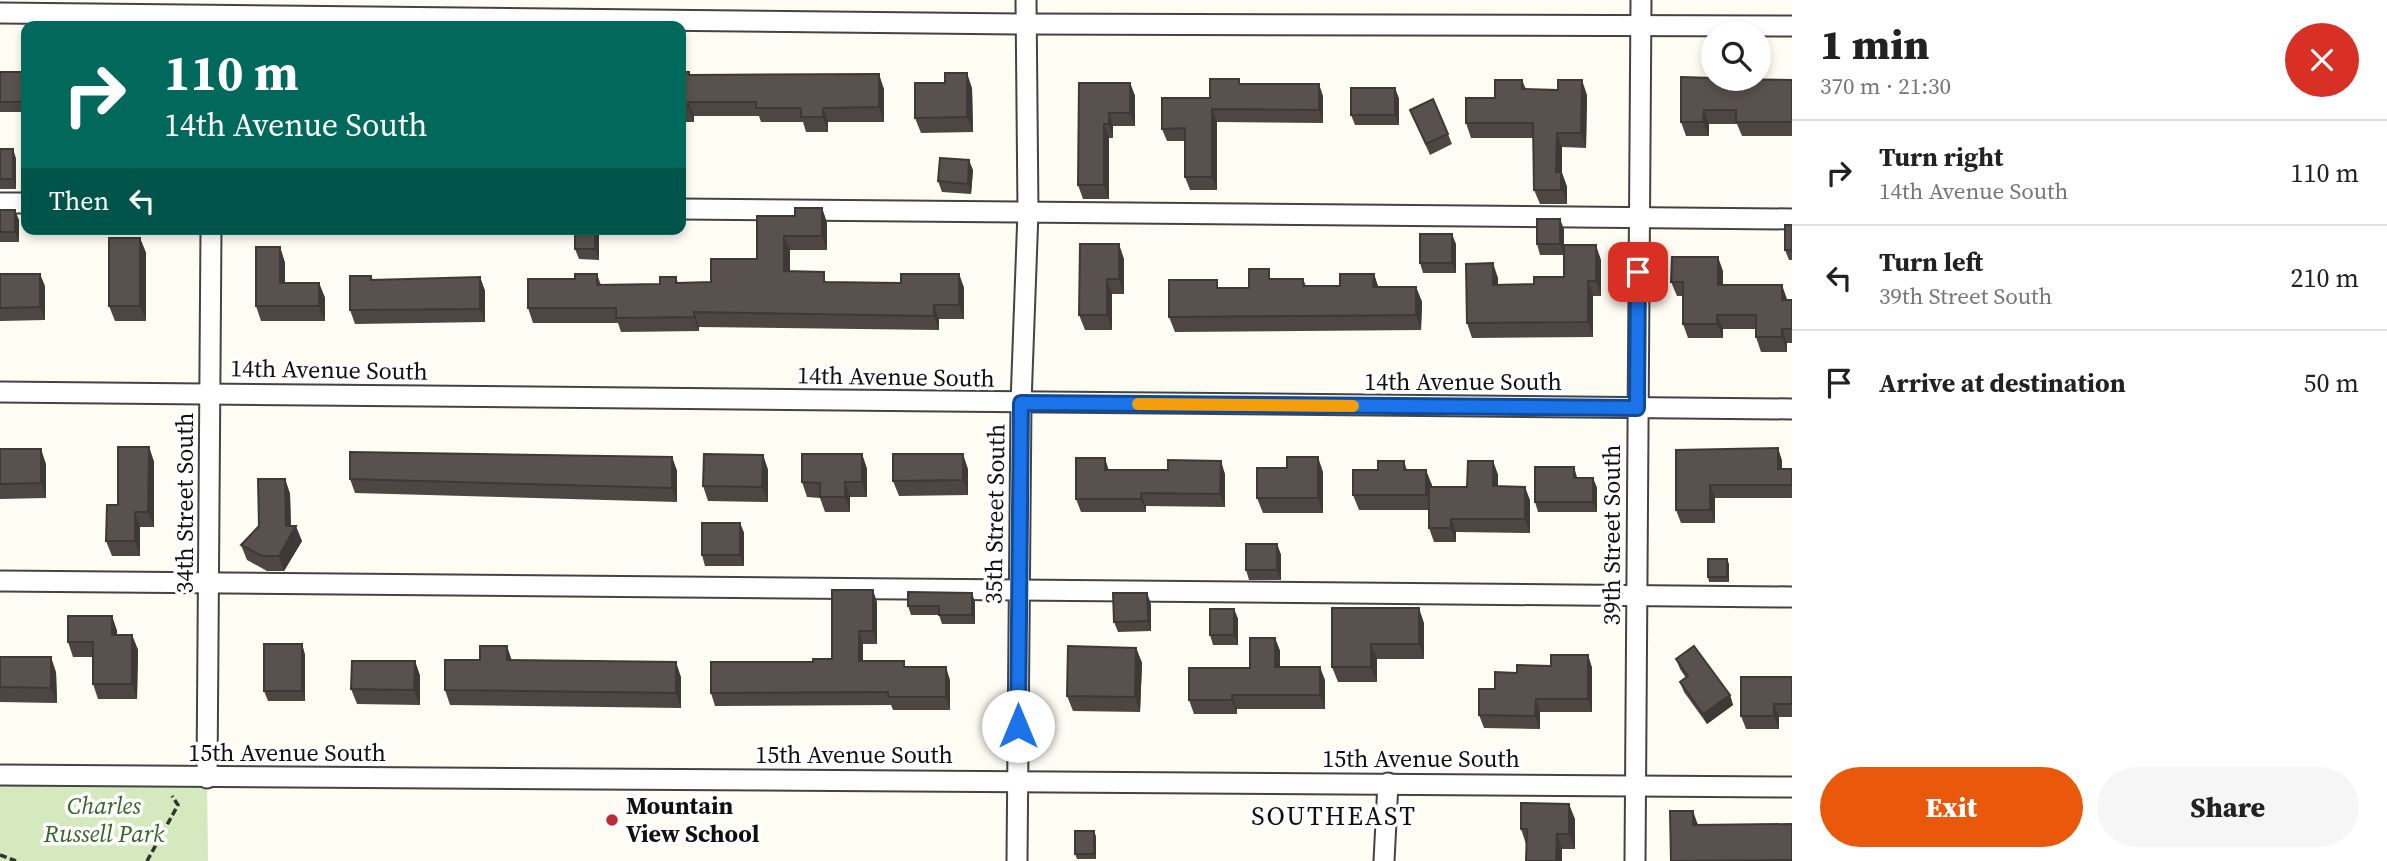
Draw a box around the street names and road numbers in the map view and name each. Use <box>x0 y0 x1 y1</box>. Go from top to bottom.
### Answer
street label: 14th Avenue South <box>230 351 428 388</box>
street label: 14th Avenue South <box>797 358 995 395</box>
street label: 14th Avenue South <box>1364 365 1562 398</box>
street label: 34th Street South <box>168 413 201 593</box>
street label: 35th Street South <box>976 423 1013 605</box>
street label: 39th Street South <box>1595 445 1628 625</box>
street label: 15th Avenue South <box>188 736 386 769</box>
street label: 15th Avenue South <box>755 738 953 771</box>
street label: 15th Avenue South <box>1322 742 1520 775</box>

